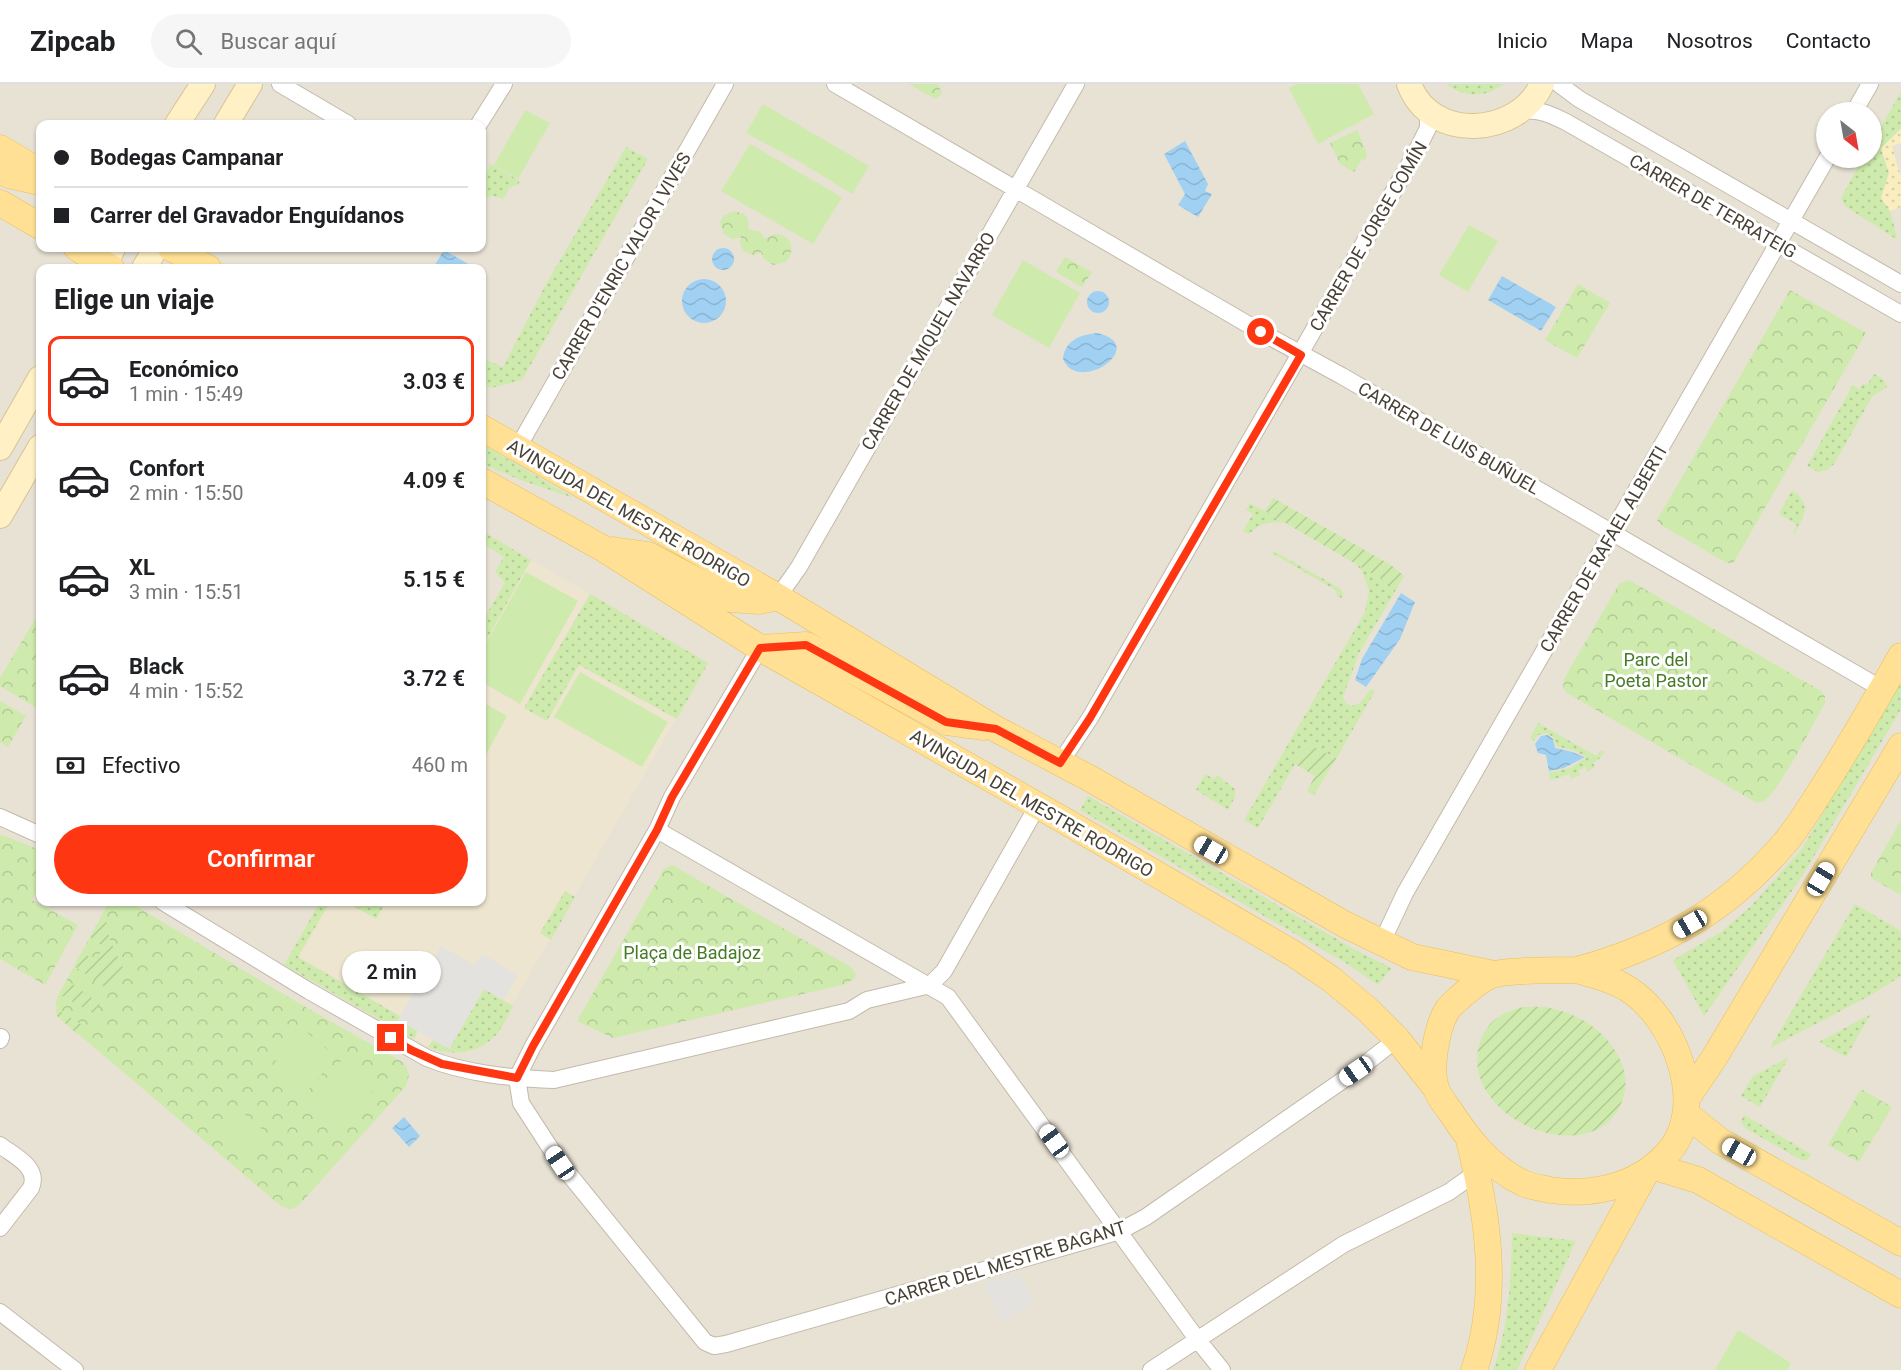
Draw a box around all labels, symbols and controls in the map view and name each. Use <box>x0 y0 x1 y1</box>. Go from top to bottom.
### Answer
search box <box>151 14 571 68</box>
text: Zipcab <box>30 25 115 58</box>
icon: search <box>172 25 205 58</box>
text: Buscar aquí <box>220 29 336 54</box>
text: Inicio <box>1497 29 1547 53</box>
text: Mapa <box>1580 29 1633 53</box>
text: Nosotros <box>1666 29 1753 53</box>
text: Contacto <box>1786 29 1871 53</box>
north arrow <box>1816 102 1882 168</box>
map controls <box>1816 102 1882 168</box>
street label: CARRER DE JORGE COMÍN <box>1305 137 1431 335</box>
text: Bodegas Campanar <box>90 145 283 170</box>
street label: CARRER D'ENRIC VALOR I VIVES <box>547 148 695 384</box>
street label: CARRER DE TERRATEIG <box>1626 150 1800 262</box>
text: Carrer del Gravador Enguídanos <box>90 203 404 228</box>
street label: CARRER DE MIQUEL NAVARRO <box>857 228 999 454</box>
text: Elige un viaje <box>54 284 214 316</box>
route start <box>1247 318 1274 345</box>
icon: car <box>57 354 111 408</box>
text: Económico <box>129 357 239 382</box>
text: 3.03 € <box>403 369 465 394</box>
street label: CARRER DE LUIS BUÑUEL <box>1354 377 1544 499</box>
text: 1 min · 15:49 <box>129 382 244 406</box>
street label: AVINGUDA DEL MESTRE RODRIGO <box>504 435 754 591</box>
street label: CARRER DE RAFAEL ALBERTI <box>1535 442 1671 656</box>
icon: car <box>57 453 111 507</box>
text: Confort <box>129 456 204 481</box>
text: 4.09 € <box>403 468 465 493</box>
text: 2 min · 15:50 <box>129 481 244 505</box>
icon: car <box>57 552 111 606</box>
text: XL <box>129 555 155 580</box>
text: 5.15 € <box>403 567 465 592</box>
text: 3 min · 15:51 <box>129 580 244 604</box>
park label: Parc del Poeta Pastor <box>1604 649 1708 691</box>
icon: car <box>57 651 111 705</box>
text: Black <box>129 654 184 679</box>
text: 3.72 € <box>403 666 465 691</box>
text: 4 min · 15:52 <box>129 679 244 703</box>
street label: AVINGUDA DEL MESTRE RODRIGO <box>907 725 1157 881</box>
icon: cash <box>54 749 87 782</box>
text: Efectivo <box>102 753 180 778</box>
text: 460 m <box>412 753 468 777</box>
button: Confirmar <box>54 825 468 894</box>
car <box>1191 833 1231 867</box>
car <box>1804 859 1838 899</box>
car <box>1670 907 1710 941</box>
park label: Plaça de Badajoz <box>623 942 761 963</box>
callout: 2 min <box>342 951 440 993</box>
text: 2 min <box>366 960 417 984</box>
route end <box>377 1024 404 1051</box>
car <box>1336 1053 1376 1089</box>
car <box>1036 1121 1072 1161</box>
car <box>1719 1135 1759 1169</box>
car <box>542 1143 578 1183</box>
street label: CARRER DEL MESTRE BAGANT <box>882 1216 1128 1310</box>

